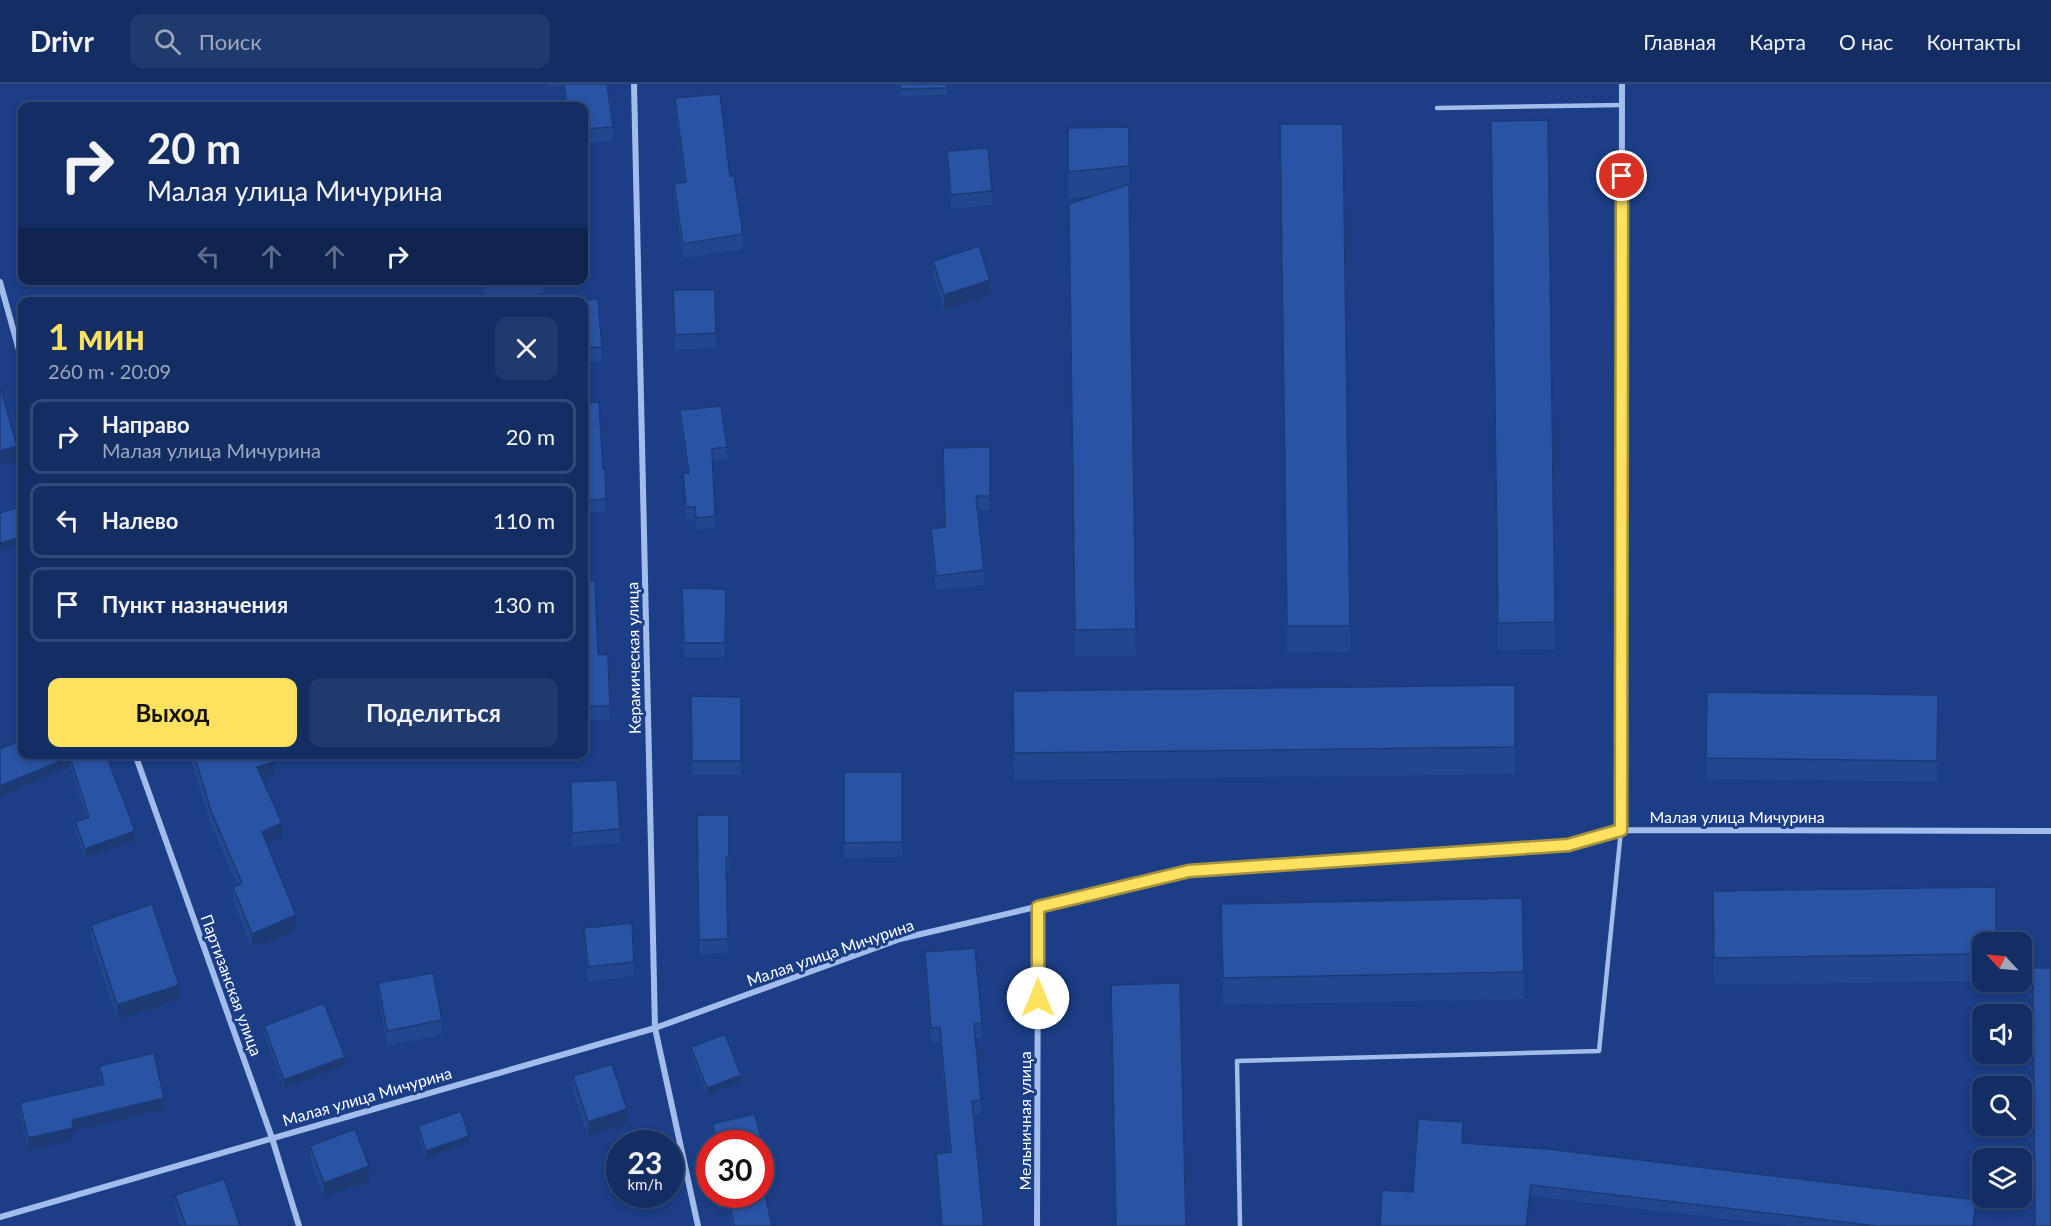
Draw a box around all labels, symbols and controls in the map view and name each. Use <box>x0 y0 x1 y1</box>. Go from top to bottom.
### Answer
search box <box>130 14 550 68</box>
text: Drivr <box>30 24 94 58</box>
icon: search <box>151 25 184 58</box>
text: Поиск <box>199 28 262 55</box>
text: Главная <box>1643 29 1716 54</box>
text: Карта <box>1749 29 1806 54</box>
text: О нас <box>1839 29 1893 54</box>
text: Контакты <box>1926 29 2021 54</box>
text: 20 m <box>147 123 241 173</box>
icon: right <box>48 126 126 204</box>
pin <box>1596 150 1647 201</box>
icon: arrive <box>1605 159 1638 192</box>
text: Малая улица Мичурина <box>147 174 443 207</box>
icon: left <box>192 240 225 273</box>
icon: ahead <box>255 240 288 273</box>
icon: ahead <box>318 240 351 273</box>
icon: right <box>381 240 414 273</box>
text: 1 мин <box>48 314 145 358</box>
button: close <box>495 317 558 380</box>
text: 260 m · 20:09 <box>48 359 171 383</box>
text: Направо <box>102 411 190 438</box>
icon: right <box>51 420 84 453</box>
text: 20 m <box>506 423 555 450</box>
text: Малая улица Мичурина <box>102 438 321 462</box>
icon: left <box>51 504 84 537</box>
text: Налево <box>102 507 178 534</box>
text: 110 m <box>493 507 555 534</box>
street label: Керамическая улица <box>622 582 644 734</box>
icon: arrive <box>51 588 84 621</box>
text: Пункт назначения <box>102 591 288 618</box>
text: 130 m <box>493 591 555 618</box>
button: Выход <box>48 678 297 747</box>
button: Поделиться <box>309 678 558 747</box>
street label: Малая улица Мичурина <box>1649 807 1825 826</box>
street label: Партизанская улица <box>198 912 266 1058</box>
street label: Малая улица Мичурина <box>744 914 916 990</box>
north arrow <box>1972 932 2032 992</box>
map controls <box>1972 932 2032 1208</box>
position arrow <box>1006 966 1070 1030</box>
button: sound <box>1972 1004 2032 1064</box>
street label: Мельничная улица <box>1015 1051 1034 1191</box>
street label: Малая улица Мичурина <box>280 1063 454 1129</box>
button: search <box>1972 1076 2032 1136</box>
speed limit sign: 30 <box>696 1130 774 1208</box>
text: 23 <box>628 1144 662 1180</box>
button: layers <box>1972 1148 2032 1208</box>
text: km/h <box>627 1175 663 1193</box>

